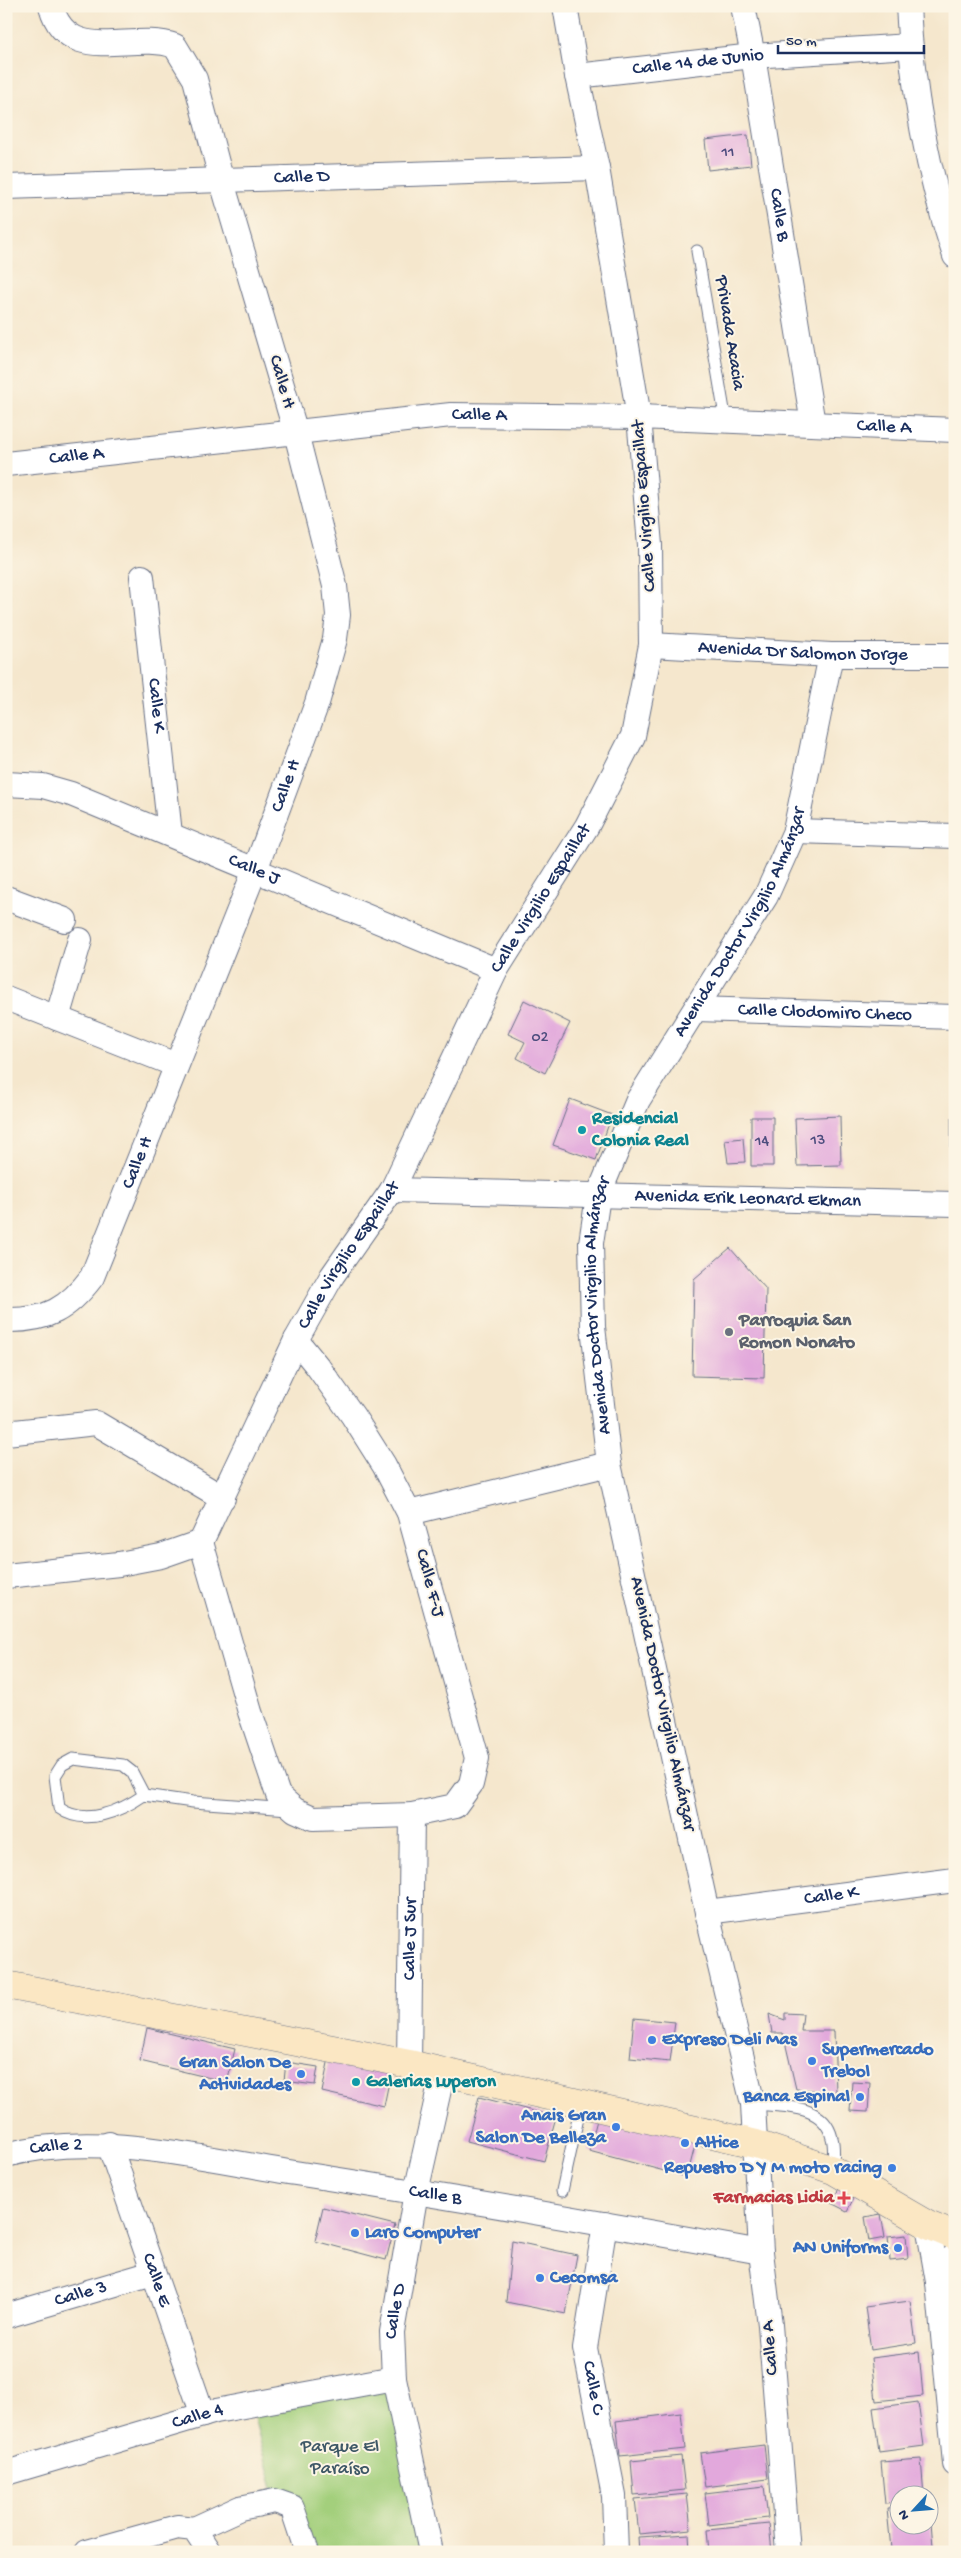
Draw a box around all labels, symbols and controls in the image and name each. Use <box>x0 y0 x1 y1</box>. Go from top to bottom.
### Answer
scale bar <box>778 22 925 54</box>
text: 50 m <box>786 33 817 51</box>
street label: Calle 14 de Junio <box>631 44 765 81</box>
house number: 11 <box>721 144 734 163</box>
street label: Calle D <box>274 165 331 190</box>
street label: Calle B <box>763 187 795 244</box>
street label: Privada Acacia <box>708 273 750 393</box>
street label: Calle H <box>262 353 300 411</box>
street label: Calle A <box>452 404 509 427</box>
street label: Calle A <box>856 414 914 440</box>
street label: Calle Virgilio Espaillat <box>627 417 662 593</box>
street label: Calle A <box>48 442 107 471</box>
street label: Avenida Dr Salomon Jorge <box>697 636 908 667</box>
street label: Calle K <box>142 677 171 736</box>
street label: Calle H <box>266 756 306 816</box>
street label: Avenida Doctor Virgilio Almánzar <box>669 803 811 1042</box>
street label: Calle Virgilio Espaillat <box>485 818 598 978</box>
street label: Calle J <box>225 849 284 891</box>
street label: Calle Clodomiro Checo <box>737 999 913 1027</box>
house number: 02 <box>532 1029 549 1048</box>
place label: Residencial Colonia Real <box>591 1108 689 1153</box>
marker: Residencial Colonia Real <box>576 1124 588 1136</box>
house number: 13 <box>810 1132 825 1151</box>
street label: Calle H <box>117 1133 159 1192</box>
house number: 14 <box>754 1133 769 1152</box>
street label: Avenida Doctor Virgilio Almánzar <box>579 1171 617 1436</box>
street label: Calle Virgilio Espaillat <box>293 1176 407 1334</box>
street label: Avenida Erik Leonard Ekman <box>634 1185 861 1213</box>
place label: Parroquia San Romon Nonato <box>738 1310 855 1355</box>
marker: Parroquia San Romon Nonato <box>723 1326 735 1338</box>
street label: Calle F-J <box>409 1547 449 1620</box>
street label: Avenida Doctor Virgilio Almánzar <box>624 1575 701 1835</box>
street label: Calle K <box>803 1881 862 1911</box>
street label: Calle J Sur <box>399 1895 423 1980</box>
place label: Expreso Deli Mas <box>662 2029 798 2052</box>
marker: Expreso Deli Mas <box>646 2034 658 2046</box>
place label: Supermercado Trebol <box>820 2039 934 2084</box>
place label: Gran Salon De Actividades <box>179 2052 292 2097</box>
marker: Supermercado Trebol <box>806 2055 818 2067</box>
marker: Gran Salon De Actividades <box>295 2068 307 2080</box>
place label: Galerias Luperon <box>366 2071 497 2094</box>
marker: Galerias Luperon <box>350 2076 362 2088</box>
place label: Banca Espinal <box>742 2086 850 2109</box>
marker: Banca Espinal <box>854 2091 866 2103</box>
place label: Anais Gran Salon De Belleza <box>476 2105 607 2150</box>
marker: Anais Gran Salon De Belleza <box>610 2121 622 2133</box>
place label: Altice <box>694 2132 740 2155</box>
street label: Calle 2 <box>28 2134 83 2161</box>
marker: Altice <box>679 2137 691 2149</box>
place label: Repuesto D Y M moto racing <box>663 2157 882 2180</box>
marker: Repuesto D Y M moto racing <box>886 2162 898 2174</box>
street label: Calle B <box>407 2180 465 2211</box>
place label: Farmacias Lidia <box>712 2187 835 2210</box>
marker: Farmacias Lidia <box>838 2192 850 2204</box>
place label: Laro Computer <box>365 2222 482 2245</box>
marker: Laro Computer <box>349 2227 361 2239</box>
place label: AN Uniforms <box>792 2237 889 2260</box>
marker: AN Uniforms <box>892 2242 904 2254</box>
street label: Calle E <box>136 2250 177 2311</box>
place label: Cecomsa <box>549 2267 619 2290</box>
marker: Cecomsa <box>534 2272 546 2284</box>
street label: Calle 3 <box>52 2276 110 2313</box>
street label: Calle D <box>380 2281 412 2339</box>
street label: Calle A <box>757 2318 785 2376</box>
street label: Calle C <box>576 2359 610 2418</box>
street label: Calle 4 <box>169 2398 225 2435</box>
park label: Parque El Paraíso <box>300 2436 379 2481</box>
north arrow <box>888 2486 938 2536</box>
text: N <box>895 2507 914 2522</box>

